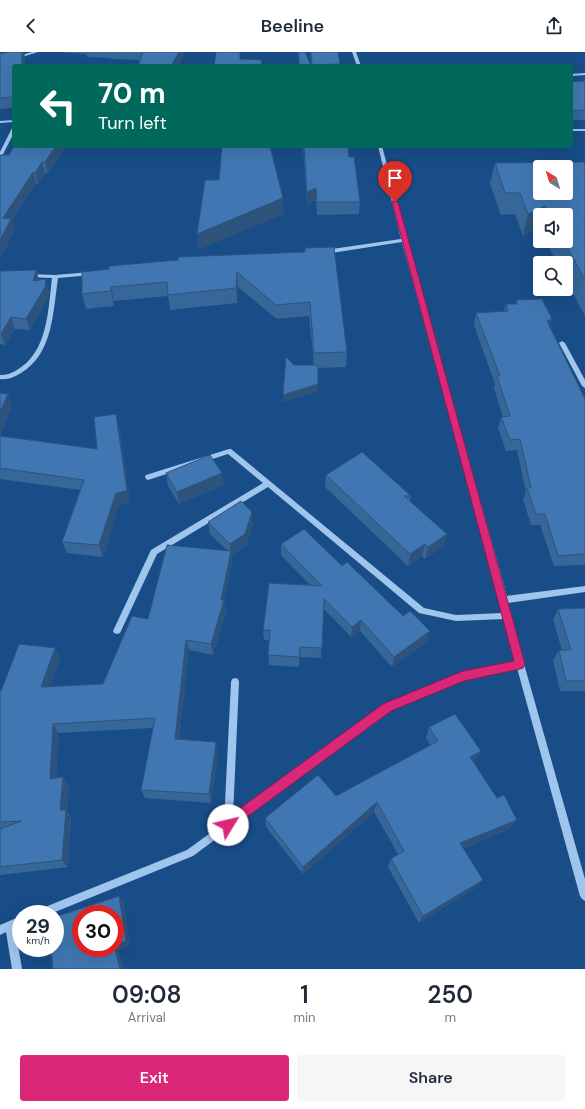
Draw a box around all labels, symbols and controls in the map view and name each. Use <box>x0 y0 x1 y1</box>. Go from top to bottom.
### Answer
text: Beeline <box>261 14 324 38</box>
icon: back <box>20 15 42 37</box>
icon: share <box>543 15 565 37</box>
text: 70 m <box>98 75 166 112</box>
icon: left <box>32 80 84 132</box>
text: Turn left <box>98 111 167 135</box>
north arrow <box>533 160 573 200</box>
map controls <box>533 160 573 296</box>
pin <box>378 161 412 202</box>
icon: arrive <box>384 167 406 189</box>
button: sound <box>533 208 573 248</box>
button: search <box>533 256 573 296</box>
position arrow <box>207 804 249 846</box>
speed limit sign: 30 <box>72 905 124 957</box>
text: 29 <box>26 913 50 939</box>
text: km/h <box>26 934 50 947</box>
text: 09:08 <box>112 979 181 1010</box>
text: 1 <box>300 979 309 1010</box>
text: 250 <box>428 979 473 1010</box>
text: Arrival <box>128 1009 166 1026</box>
text: min <box>293 1009 316 1026</box>
text: m <box>444 1009 456 1026</box>
button: Exit <box>20 1055 289 1101</box>
button: Share <box>297 1055 565 1101</box>

